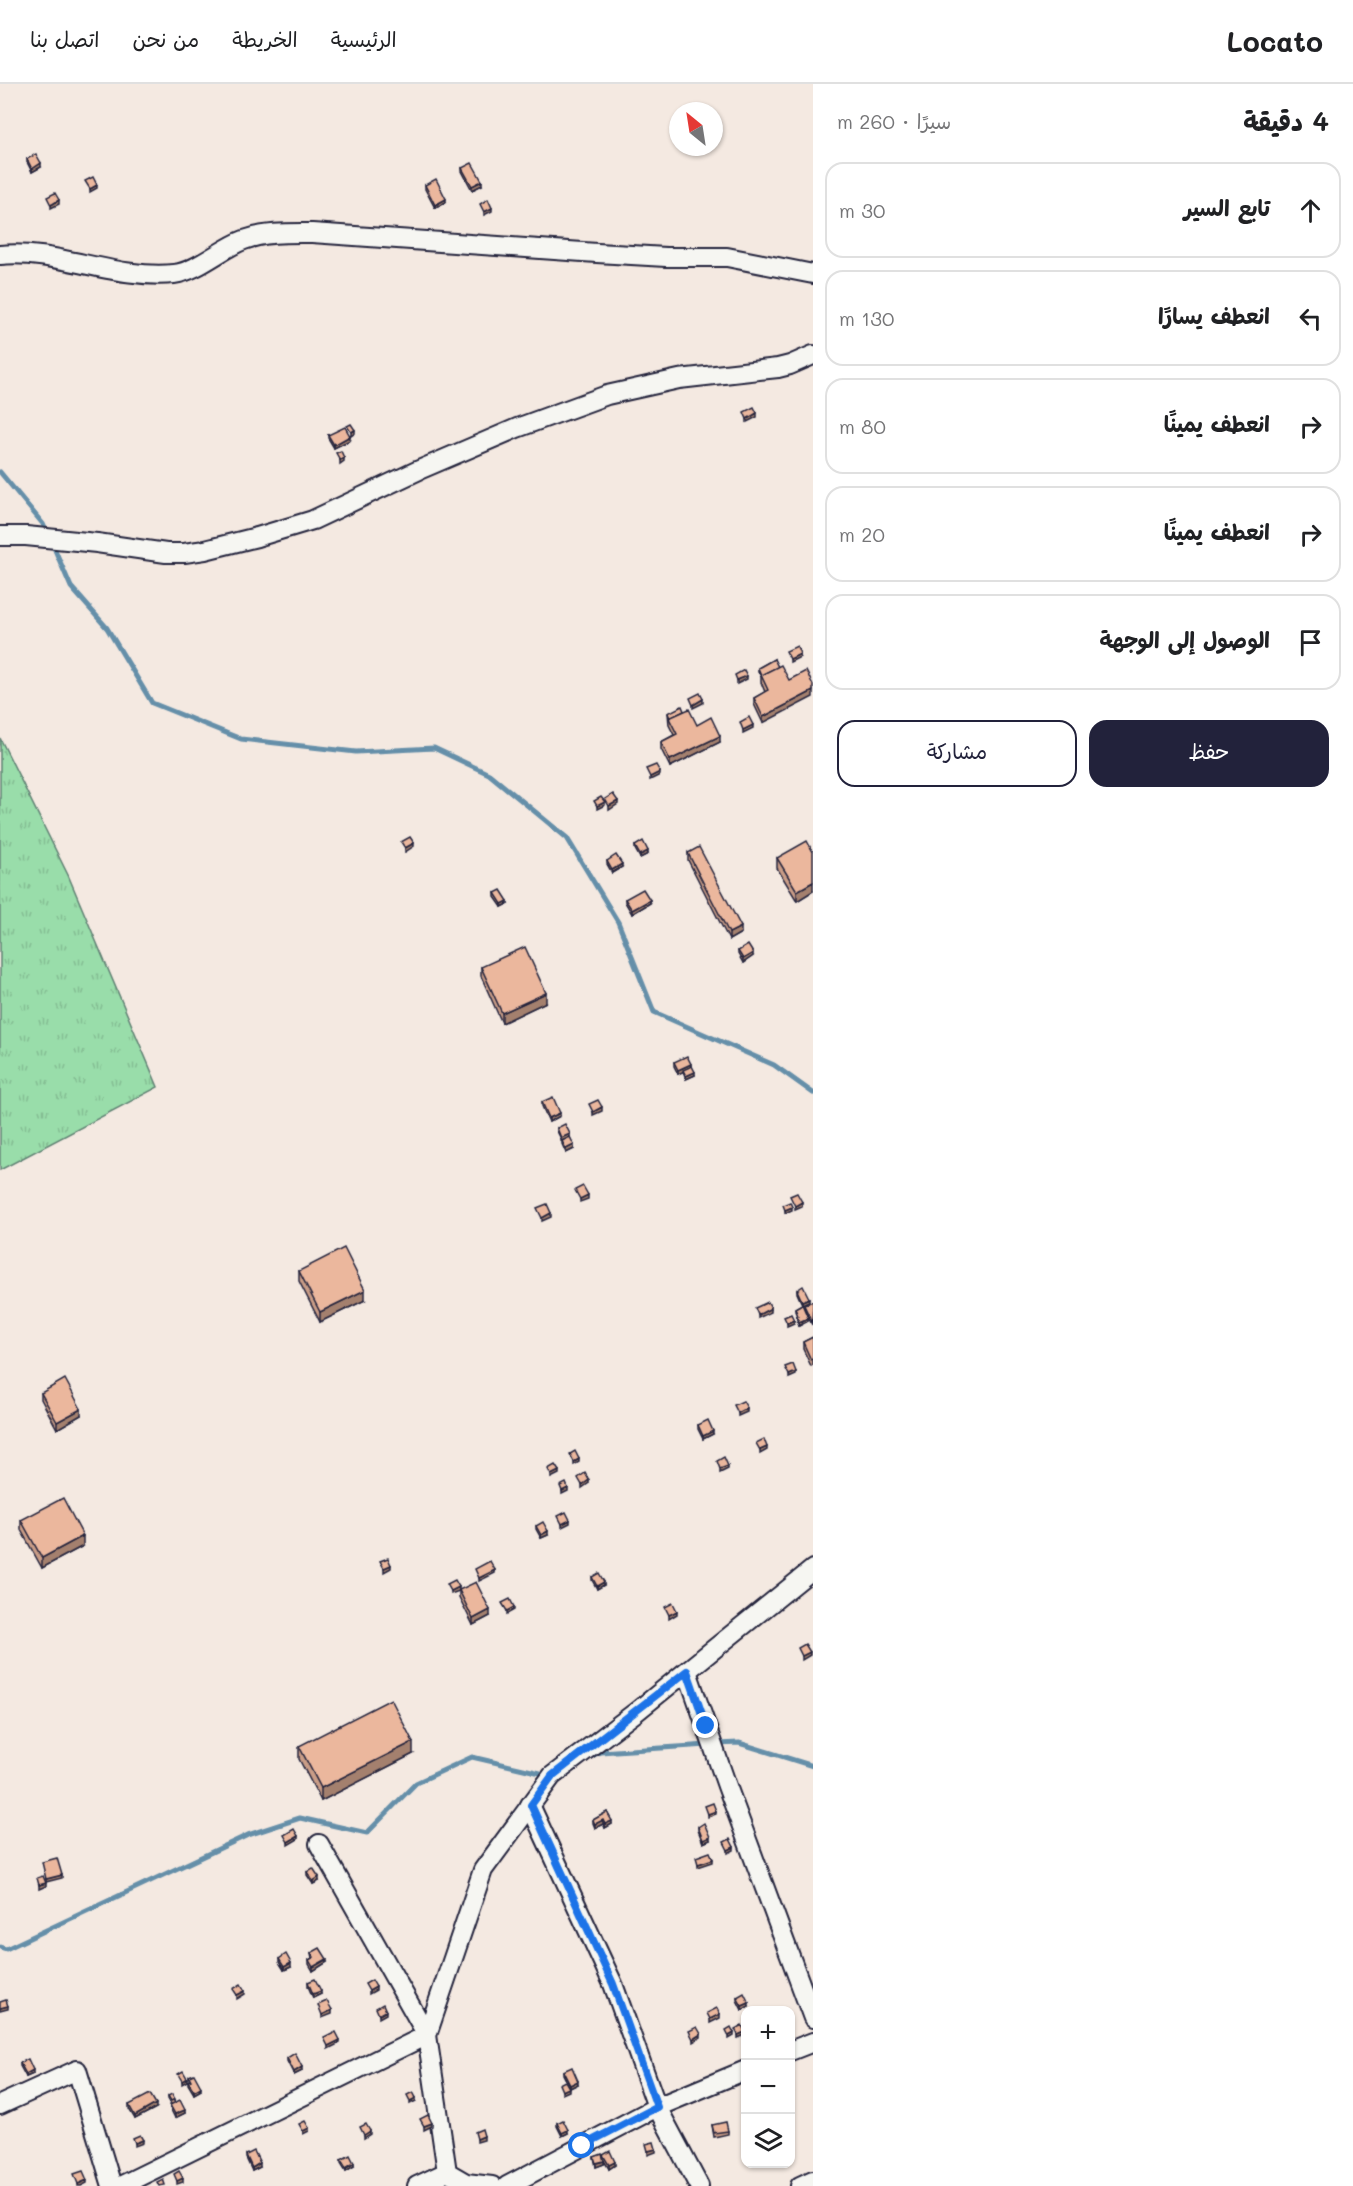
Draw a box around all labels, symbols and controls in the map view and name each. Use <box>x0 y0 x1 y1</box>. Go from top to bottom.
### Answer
text: Locato <box>1226 23 1323 59</box>
text: اتصل بنا <box>30 25 100 52</box>
text: من نحن <box>133 25 199 52</box>
text: الخريطة <box>232 25 298 52</box>
text: الرئيسية <box>331 25 397 52</box>
north arrow <box>669 102 723 156</box>
text: 4 دقيقة <box>1243 104 1329 138</box>
text: سيرًا · 260 m <box>837 108 951 134</box>
text: تابع السير <box>1184 193 1270 222</box>
icon: ahead <box>1294 194 1327 227</box>
text: 30 m <box>839 197 885 223</box>
text: انعطف يسارًا <box>1158 301 1270 330</box>
icon: left <box>1294 302 1327 335</box>
text: 130 m <box>839 305 894 331</box>
text: انعطف يمينًا <box>1164 409 1270 438</box>
icon: right <box>1294 410 1327 443</box>
text: 80 m <box>839 413 886 439</box>
text: انعطف يمينًا <box>1164 517 1270 546</box>
icon: right <box>1294 518 1327 551</box>
text: 20 m <box>839 521 885 547</box>
text: الوصول إلى الوجهة <box>1099 625 1270 654</box>
icon: arrive <box>1294 626 1327 659</box>
button: مشاركة <box>837 720 1077 787</box>
button: حفظ <box>1089 720 1329 787</box>
route end <box>692 1712 718 1738</box>
map controls <box>741 2006 795 2168</box>
button: + <box>741 2006 795 2060</box>
button: − <box>741 2060 795 2114</box>
button: layers <box>741 2114 795 2168</box>
route start <box>568 2132 594 2158</box>

